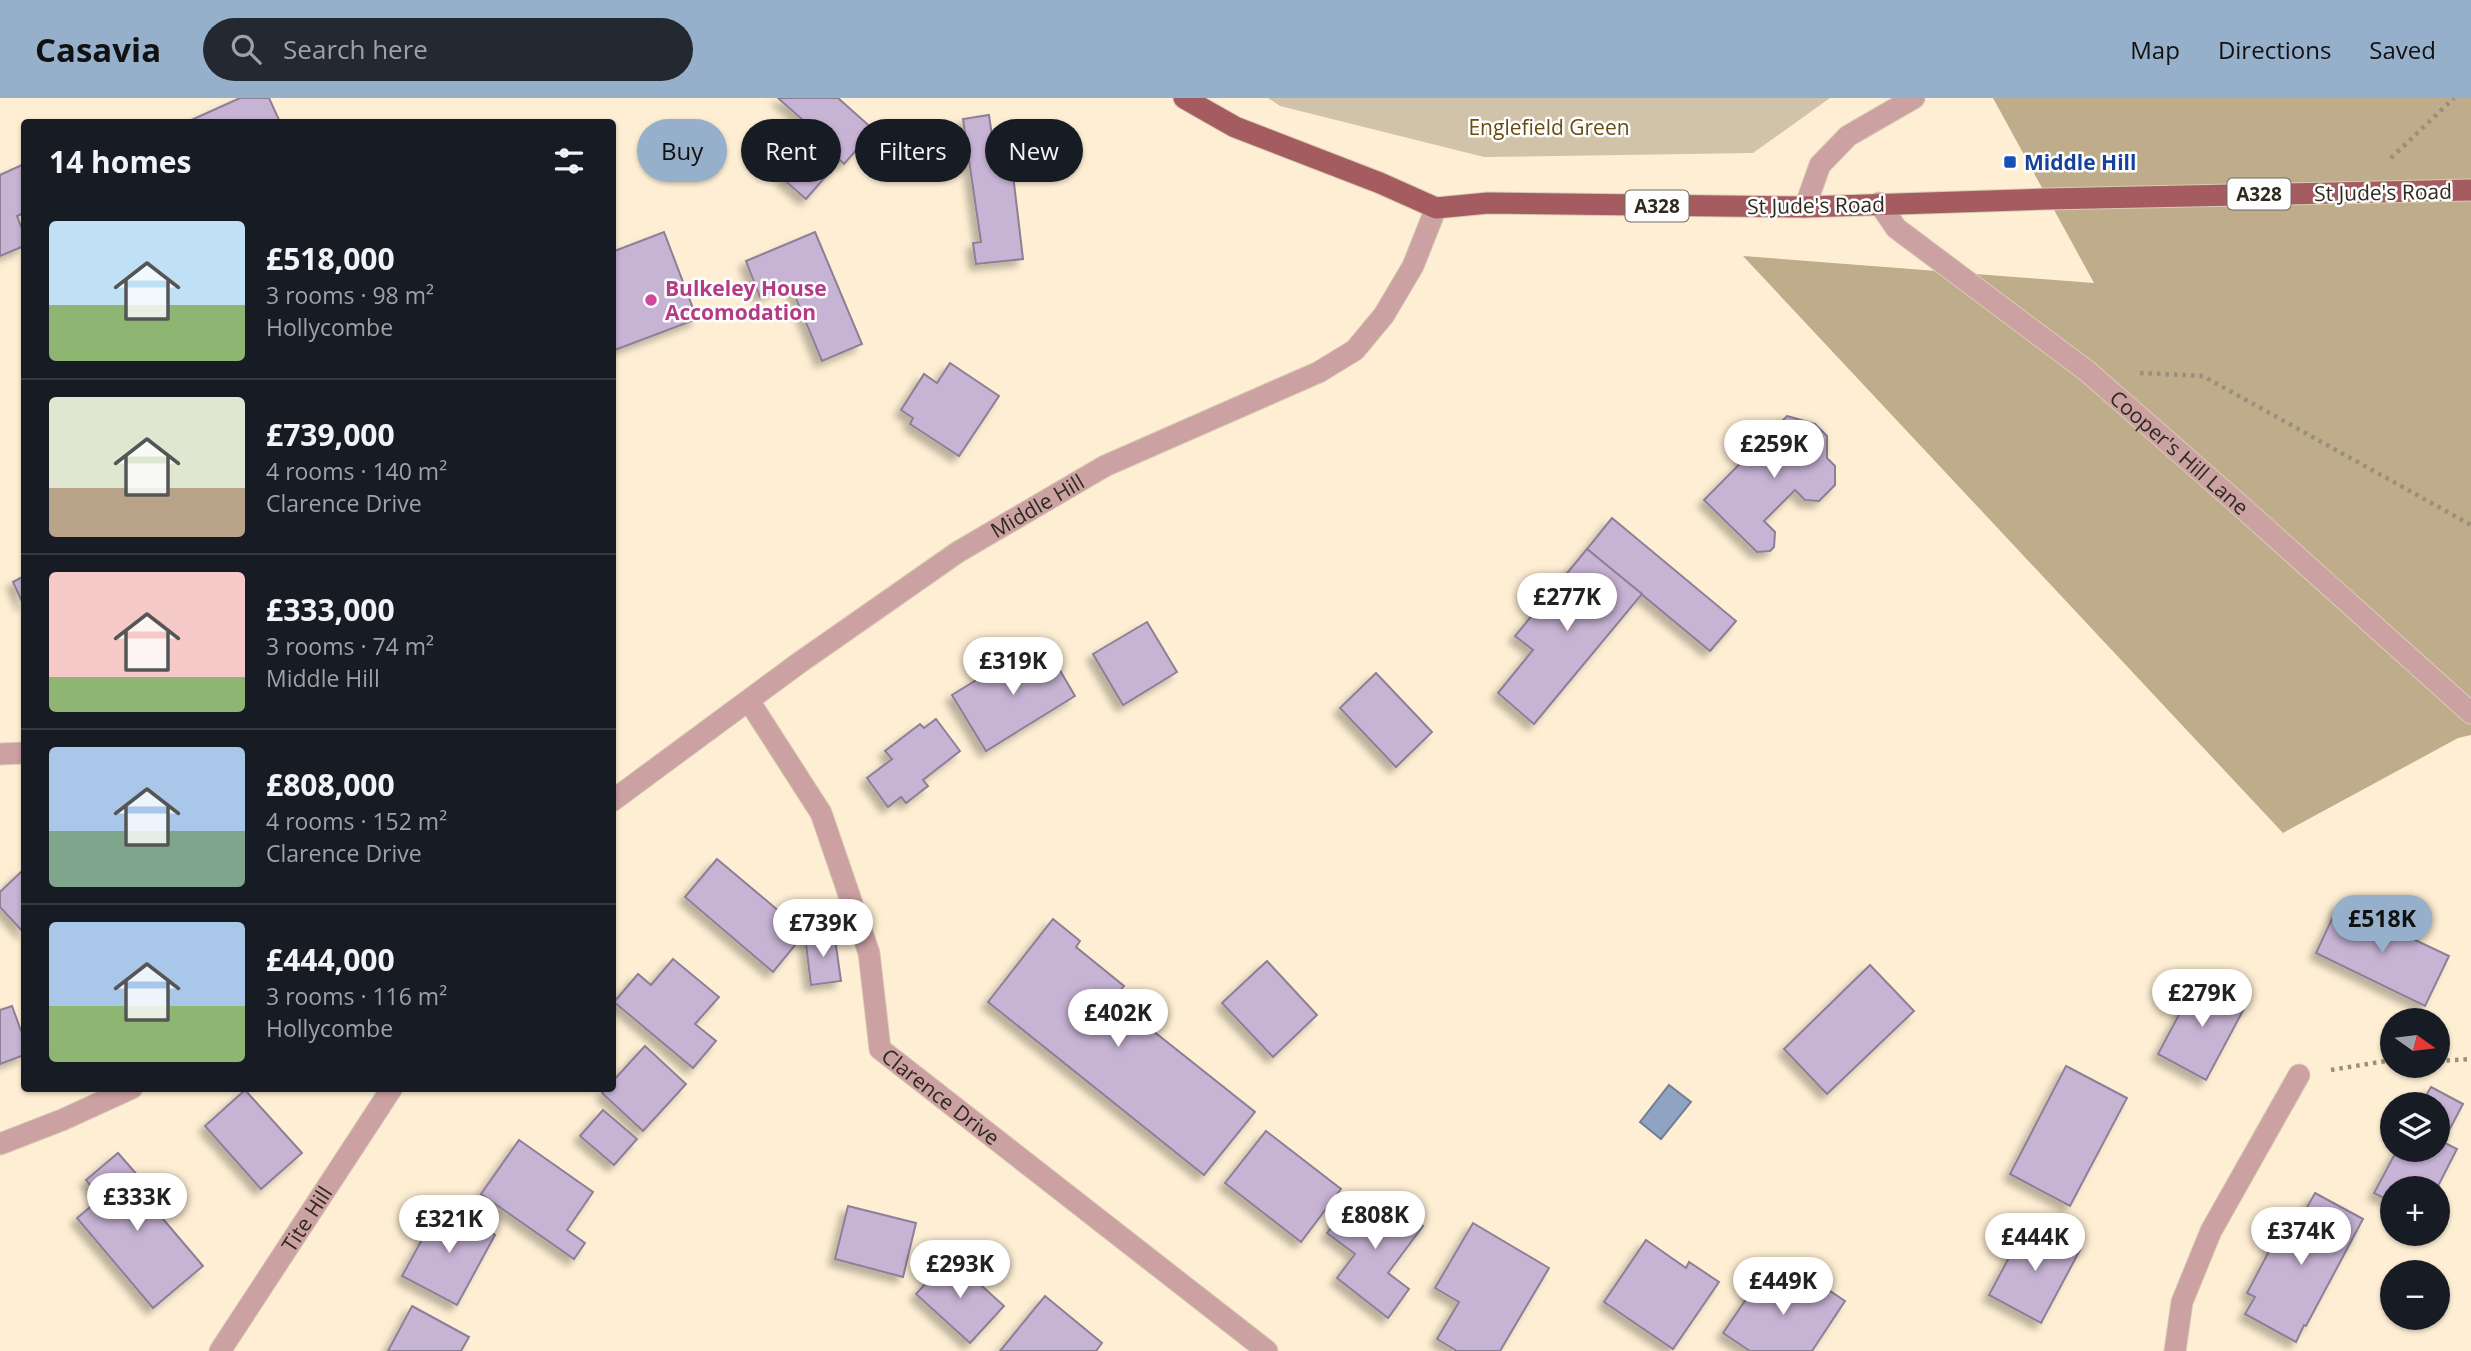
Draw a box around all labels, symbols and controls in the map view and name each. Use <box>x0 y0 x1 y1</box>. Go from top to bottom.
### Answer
search box <box>203 18 693 81</box>
text: Casavia <box>35 27 161 72</box>
icon: search <box>227 30 265 68</box>
text: Search here <box>283 31 428 67</box>
text: Map <box>2130 33 2180 66</box>
text: Directions <box>2218 33 2331 66</box>
text: Saved <box>2369 33 2436 66</box>
park label: Englefield Green <box>1468 113 1630 141</box>
chip: Buy <box>637 119 727 182</box>
chip: Rent <box>741 119 841 182</box>
chip: Filters <box>855 119 971 182</box>
chip: New <box>985 119 1083 182</box>
text: 14 homes <box>49 141 192 182</box>
icon: filters <box>550 142 588 180</box>
place label: Middle Hill <box>2024 148 2136 176</box>
marker: Middle Hill <box>2002 154 2018 170</box>
street label: St Jude's Road <box>2314 177 2452 207</box>
road number: A328 <box>2228 178 2290 209</box>
road number: A328 <box>1626 190 1688 222</box>
street label: St Jude's Road <box>1747 190 1885 220</box>
text: £518,000 <box>266 238 395 279</box>
icon: home <box>105 249 189 333</box>
place label: Bulkeley House Accomodation <box>665 274 827 326</box>
text: 3 rooms · 98 m² <box>266 279 434 311</box>
marker: Bulkeley House Accomodation <box>643 292 659 308</box>
text: Hollycombe <box>266 311 393 343</box>
street label: Cooper's Hill Lane <box>2104 384 2255 521</box>
text: £739,000 <box>266 414 395 455</box>
pin: £259K <box>1725 420 1823 480</box>
icon: home <box>105 425 189 509</box>
text: £259K <box>1740 427 1808 459</box>
text: 4 rooms · 140 m² <box>266 455 447 487</box>
street label: Middle Hill <box>985 467 1089 544</box>
text: Clarence Drive <box>266 487 422 519</box>
pin: £277K <box>1518 574 1616 633</box>
text: £277K <box>1533 580 1601 612</box>
text: £333,000 <box>266 589 395 630</box>
icon: home <box>105 600 189 684</box>
text: 3 rooms · 74 m² <box>266 630 434 662</box>
pin: £319K <box>964 638 1062 697</box>
text: £319K <box>979 644 1047 676</box>
text: Middle Hill <box>266 662 380 694</box>
text: £808,000 <box>266 764 395 805</box>
icon: home <box>105 775 189 859</box>
text: 4 rooms · 152 m² <box>266 805 447 837</box>
text: Clarence Drive <box>266 837 422 869</box>
pin: £518K <box>2333 896 2431 955</box>
pin: £739K <box>774 900 872 959</box>
text: £518K <box>2348 902 2416 934</box>
text: £739K <box>789 906 857 938</box>
text: £444,000 <box>266 939 395 980</box>
icon: home <box>105 950 189 1034</box>
pin: £279K <box>2153 970 2251 1029</box>
text: £279K <box>2168 976 2236 1008</box>
text: 3 rooms · 116 m² <box>266 980 447 1012</box>
pin: £402K <box>1069 990 1167 1049</box>
text: £402K <box>1084 996 1152 1028</box>
north arrow <box>2380 1008 2450 1078</box>
map controls <box>2380 1008 2450 1330</box>
text: Hollycombe <box>266 1012 393 1044</box>
street label: Clarence Drive <box>876 1042 1006 1151</box>
button: layers <box>2380 1092 2450 1162</box>
pin: £333K <box>88 1174 186 1233</box>
button: + <box>2380 1176 2450 1246</box>
text: £333K <box>103 1180 171 1212</box>
street label: Tite Hill <box>275 1181 338 1257</box>
pin: £808K <box>1326 1192 1424 1251</box>
pin: £321K <box>400 1196 498 1255</box>
text: £808K <box>1341 1198 1409 1230</box>
text: £321K <box>415 1202 483 1234</box>
pin: £374K <box>2252 1208 2350 1267</box>
pin: £444K <box>1986 1214 2084 1273</box>
text: £374K <box>2267 1214 2335 1246</box>
text: £444K <box>2001 1220 2069 1252</box>
pin: £293K <box>911 1240 1009 1300</box>
text: £293K <box>926 1247 994 1279</box>
pin: £449K <box>1734 1258 1832 1317</box>
button: − <box>2380 1260 2450 1330</box>
text: £449K <box>1749 1264 1817 1296</box>

